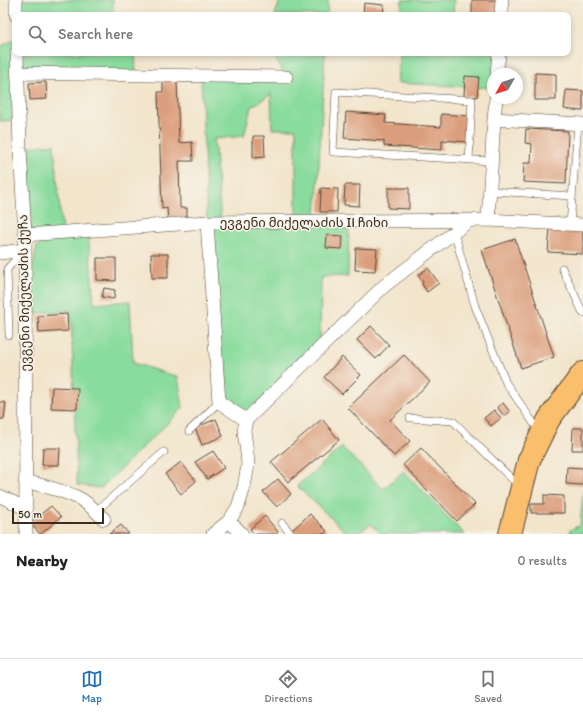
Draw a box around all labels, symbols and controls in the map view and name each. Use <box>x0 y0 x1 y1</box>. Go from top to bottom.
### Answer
search box <box>12 12 571 56</box>
icon: search <box>26 23 48 45</box>
text: Search here <box>58 25 133 43</box>
north arrow <box>487 68 523 104</box>
street label: ევგენი მიქელაძის ქუჩა <box>15 214 34 372</box>
street label: ევგენი მიქელაძის II ჩიხი <box>220 215 388 231</box>
scale bar <box>12 506 104 525</box>
text: 50 m <box>18 508 42 521</box>
text: Nearby <box>16 550 68 570</box>
text: 0 results <box>517 553 567 568</box>
tab: Map <box>81 668 103 705</box>
tab: Directions <box>264 668 313 705</box>
tab: Saved <box>474 668 502 705</box>

